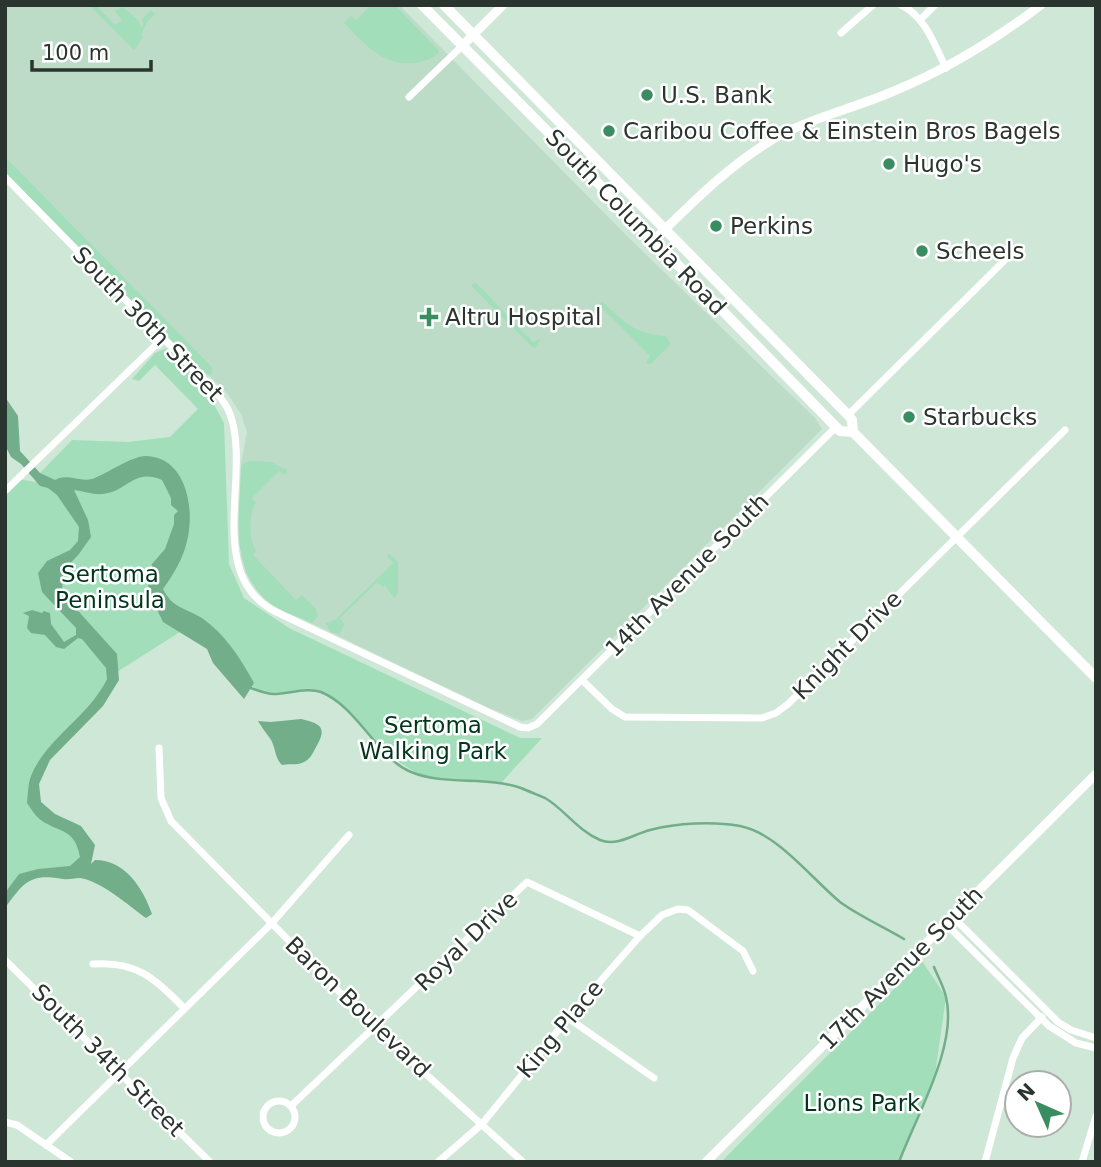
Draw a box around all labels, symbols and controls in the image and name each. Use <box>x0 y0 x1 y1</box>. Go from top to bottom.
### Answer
scale bar <box>32 28 150 72</box>
text: 100 m <box>42 41 109 65</box>
place label: U.S. Bank <box>661 82 773 108</box>
marker: U.S. Bank <box>639 87 655 103</box>
place label: Caribou Coffee & Einstein Bros Bagels <box>623 118 1060 144</box>
marker: Caribou Coffee & Einstein Bros Bagels <box>601 123 617 139</box>
street label: South Columbia Road <box>541 124 731 320</box>
place label: Hugo's <box>903 151 982 177</box>
marker: Hugo's <box>881 156 897 172</box>
place label: Perkins <box>730 213 813 239</box>
marker: Perkins <box>708 218 724 234</box>
place label: Scheels <box>936 238 1025 264</box>
street label: South 30th Street <box>68 242 228 406</box>
marker: Scheels <box>914 243 930 259</box>
place label: Altru Hospital <box>445 304 601 330</box>
marker: Altru Hospital <box>419 307 439 327</box>
place label: Starbucks <box>923 404 1037 430</box>
marker: Starbucks <box>901 409 917 425</box>
street label: 14th Avenue South <box>600 488 774 662</box>
park label: Sertoma Peninsula <box>55 561 165 613</box>
street label: Knight Drive <box>787 585 907 705</box>
park label: Sertoma Walking Park <box>359 712 508 764</box>
street label: 17th Avenue South <box>814 881 988 1055</box>
street label: Royal Drive <box>410 886 522 996</box>
street label: Baron Boulevard <box>280 931 436 1083</box>
street label: King Place <box>512 975 608 1083</box>
street label: South 34th Street <box>27 979 189 1141</box>
north arrow <box>1003 1069 1073 1139</box>
text: N <box>1013 1079 1039 1105</box>
park label: Lions Park <box>804 1090 921 1116</box>

